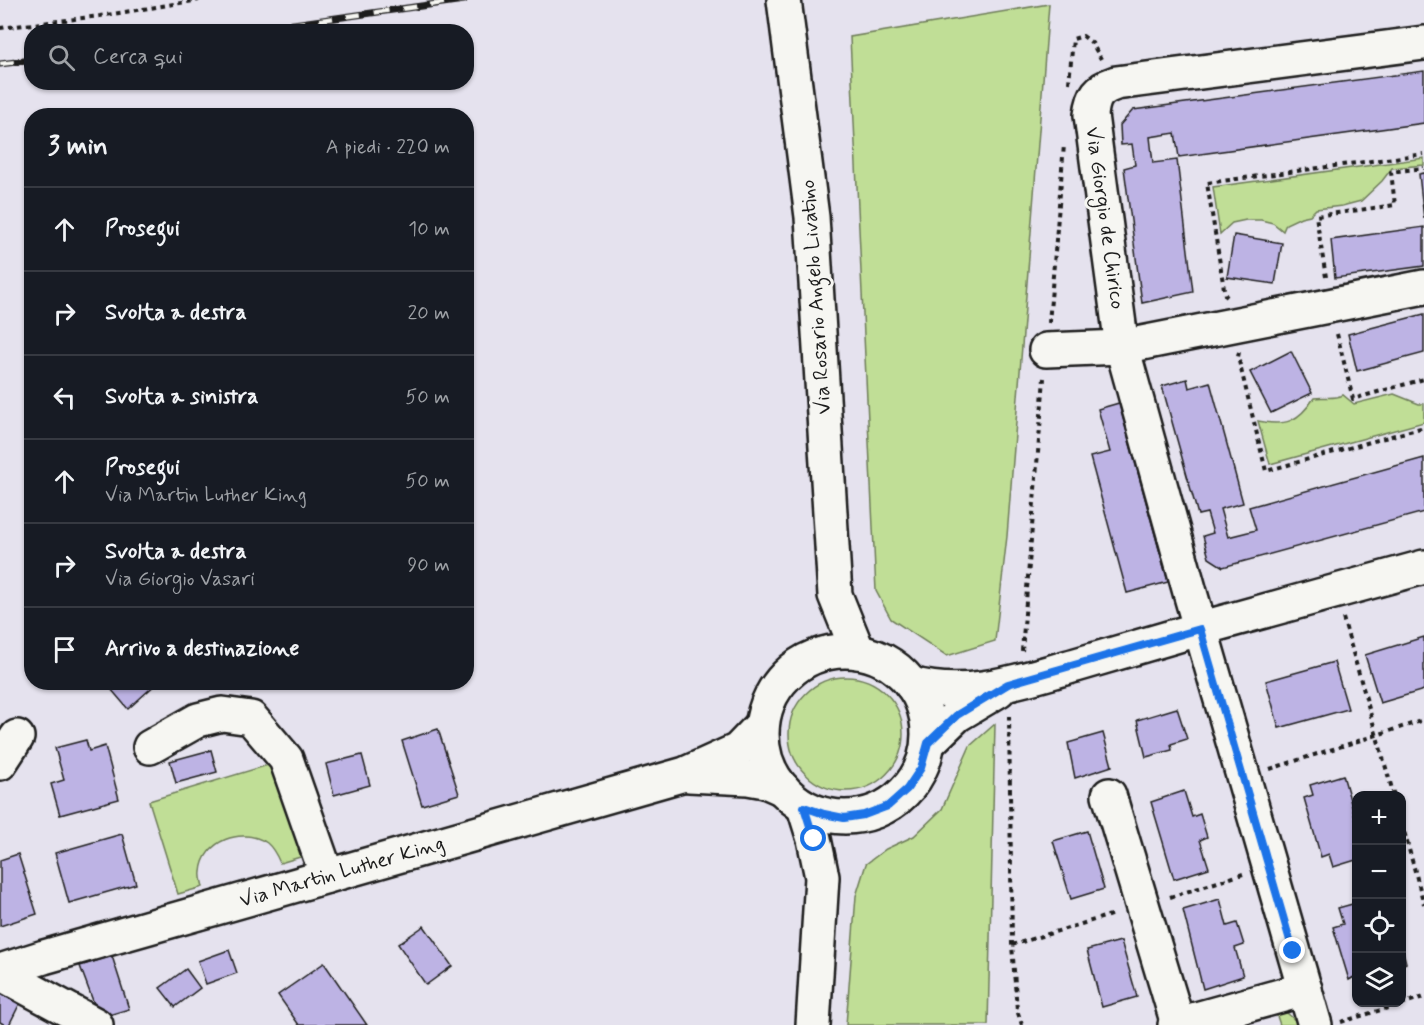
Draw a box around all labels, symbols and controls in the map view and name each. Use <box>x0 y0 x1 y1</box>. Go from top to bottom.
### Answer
search box <box>24 24 474 90</box>
icon: search <box>45 41 78 74</box>
text: Cerca qui <box>93 43 183 71</box>
street label: Via Giorgio de Chirico <box>1077 125 1132 311</box>
text: 3 min <box>48 130 108 164</box>
text: A piedi · 220 m <box>326 134 450 161</box>
street label: Via Rosario Angelo Livatino <box>794 178 840 415</box>
icon: ahead <box>48 213 81 246</box>
text: Prosegui <box>105 215 180 243</box>
text: 10 m <box>408 216 450 243</box>
icon: right <box>48 297 81 330</box>
text: Svolta a destra <box>105 299 247 327</box>
text: 20 m <box>407 300 450 327</box>
icon: left <box>48 381 81 414</box>
text: Svolta a sinistra <box>105 383 259 411</box>
text: 50 m <box>405 384 450 411</box>
text: Prosegui <box>105 454 180 482</box>
icon: ahead <box>48 465 81 498</box>
text: 50 m <box>405 468 450 495</box>
text: Via Martin Luther King <box>105 482 307 509</box>
text: Svolta a destra <box>105 538 247 566</box>
icon: right <box>48 549 81 582</box>
text: 90 m <box>407 552 450 579</box>
text: Via Giorgio Vasari <box>105 566 255 593</box>
icon: arrive <box>48 633 81 666</box>
text: Arrivo a destinazione <box>105 635 299 663</box>
map controls <box>1352 791 1406 1007</box>
button: + <box>1352 791 1406 845</box>
route start <box>800 825 826 851</box>
street label: Via Martin Luther King <box>236 829 448 915</box>
button: − <box>1352 845 1406 899</box>
button: locate <box>1352 899 1406 953</box>
route end <box>1279 937 1305 963</box>
button: layers <box>1352 953 1406 1007</box>

